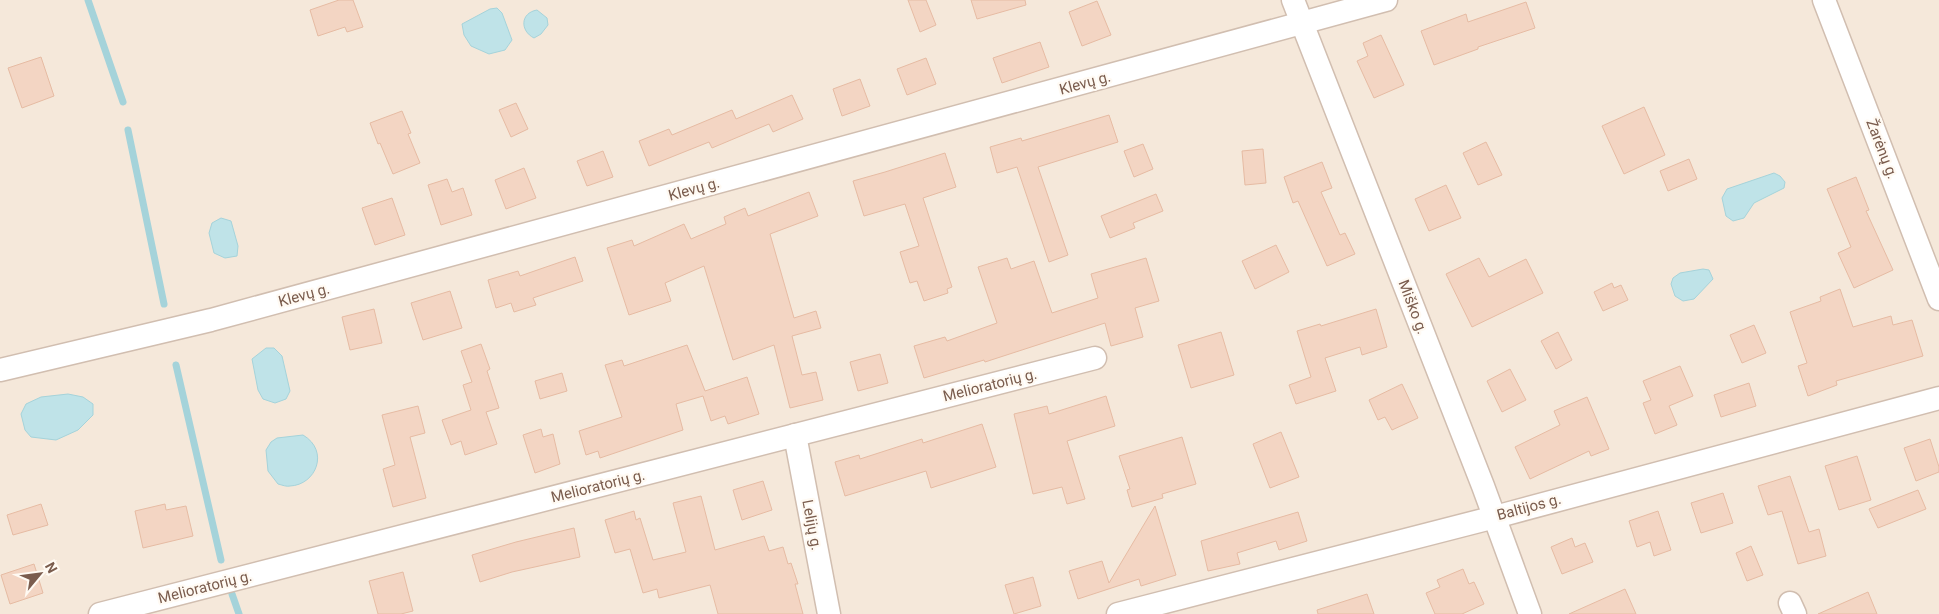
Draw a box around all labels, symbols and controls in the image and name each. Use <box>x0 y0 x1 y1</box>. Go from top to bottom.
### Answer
street label: Klevų g. <box>1057 68 1113 98</box>
street label: Žarėnų g. <box>1862 117 1902 181</box>
street label: Klevų g. <box>666 174 722 204</box>
street label: Miško g. <box>1394 277 1432 337</box>
street label: Klevų g. <box>276 280 332 310</box>
street label: Melioratorių g. <box>941 365 1039 405</box>
street label: Melioratorių g. <box>549 466 647 506</box>
street label: Baltijos g. <box>1495 490 1563 524</box>
street label: Lelijų g. <box>798 498 826 552</box>
north arrow <box>15 549 65 599</box>
text: N <box>42 559 61 576</box>
street label: Melioratorių g. <box>156 567 254 607</box>

